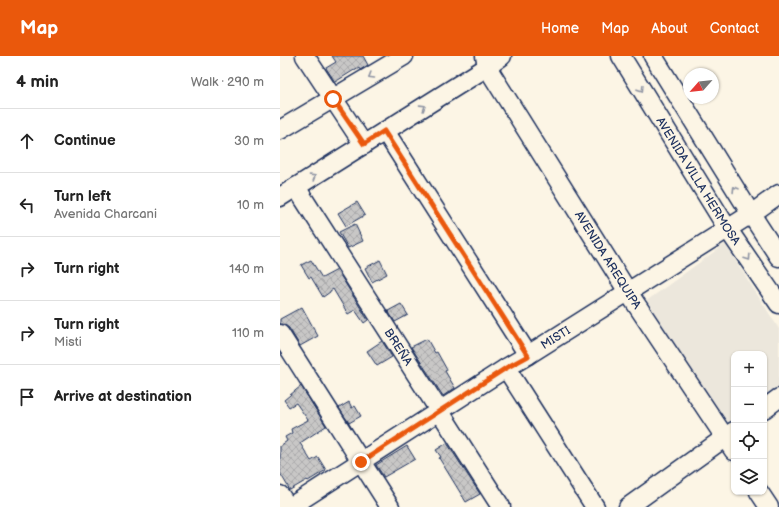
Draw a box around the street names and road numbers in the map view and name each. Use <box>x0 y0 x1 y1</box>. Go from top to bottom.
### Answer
street label: AVENIDA VILLA HERMOSA <box>653 114 744 248</box>
street label: AVENIDA AREQUIPA <box>572 208 645 312</box>
street label: MISTI <box>538 323 573 353</box>
street label: BREÑA <box>381 326 416 369</box>

